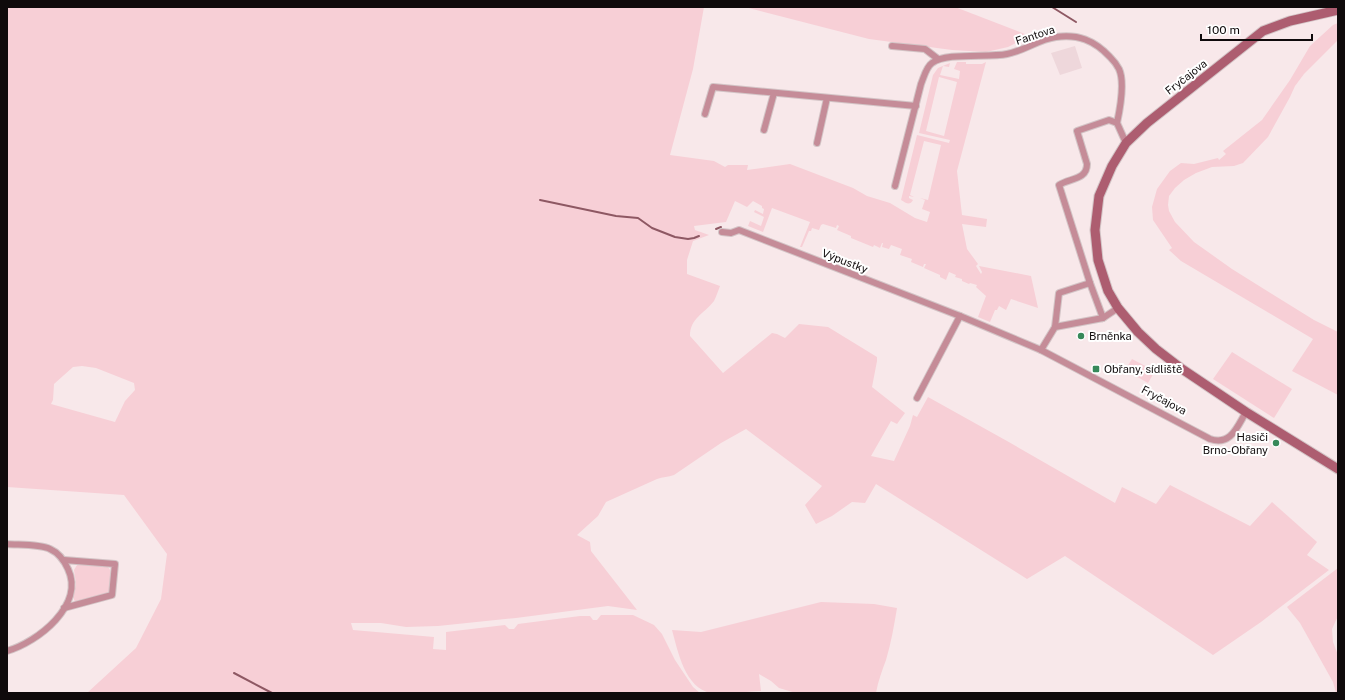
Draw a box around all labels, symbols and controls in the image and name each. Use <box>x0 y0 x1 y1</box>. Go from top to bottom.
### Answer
scale bar <box>1201 16 1312 42</box>
street label: Fantova <box>1014 23 1056 47</box>
text: 100 m <box>1207 23 1240 37</box>
street label: Fryčajova <box>1163 57 1209 97</box>
street label: Výpustky <box>820 247 870 275</box>
place label: Brněnka <box>1089 330 1132 342</box>
marker: Brněnka <box>1076 331 1086 341</box>
place label: Obřany, sídliště <box>1104 363 1182 375</box>
marker: Obřany, sídliště <box>1091 364 1101 374</box>
street label: Fryčajova <box>1139 383 1189 417</box>
place label: Hasiči Brno-Obřany <box>1203 431 1268 456</box>
marker: Hasiči Brno-Obřany <box>1271 438 1281 448</box>

